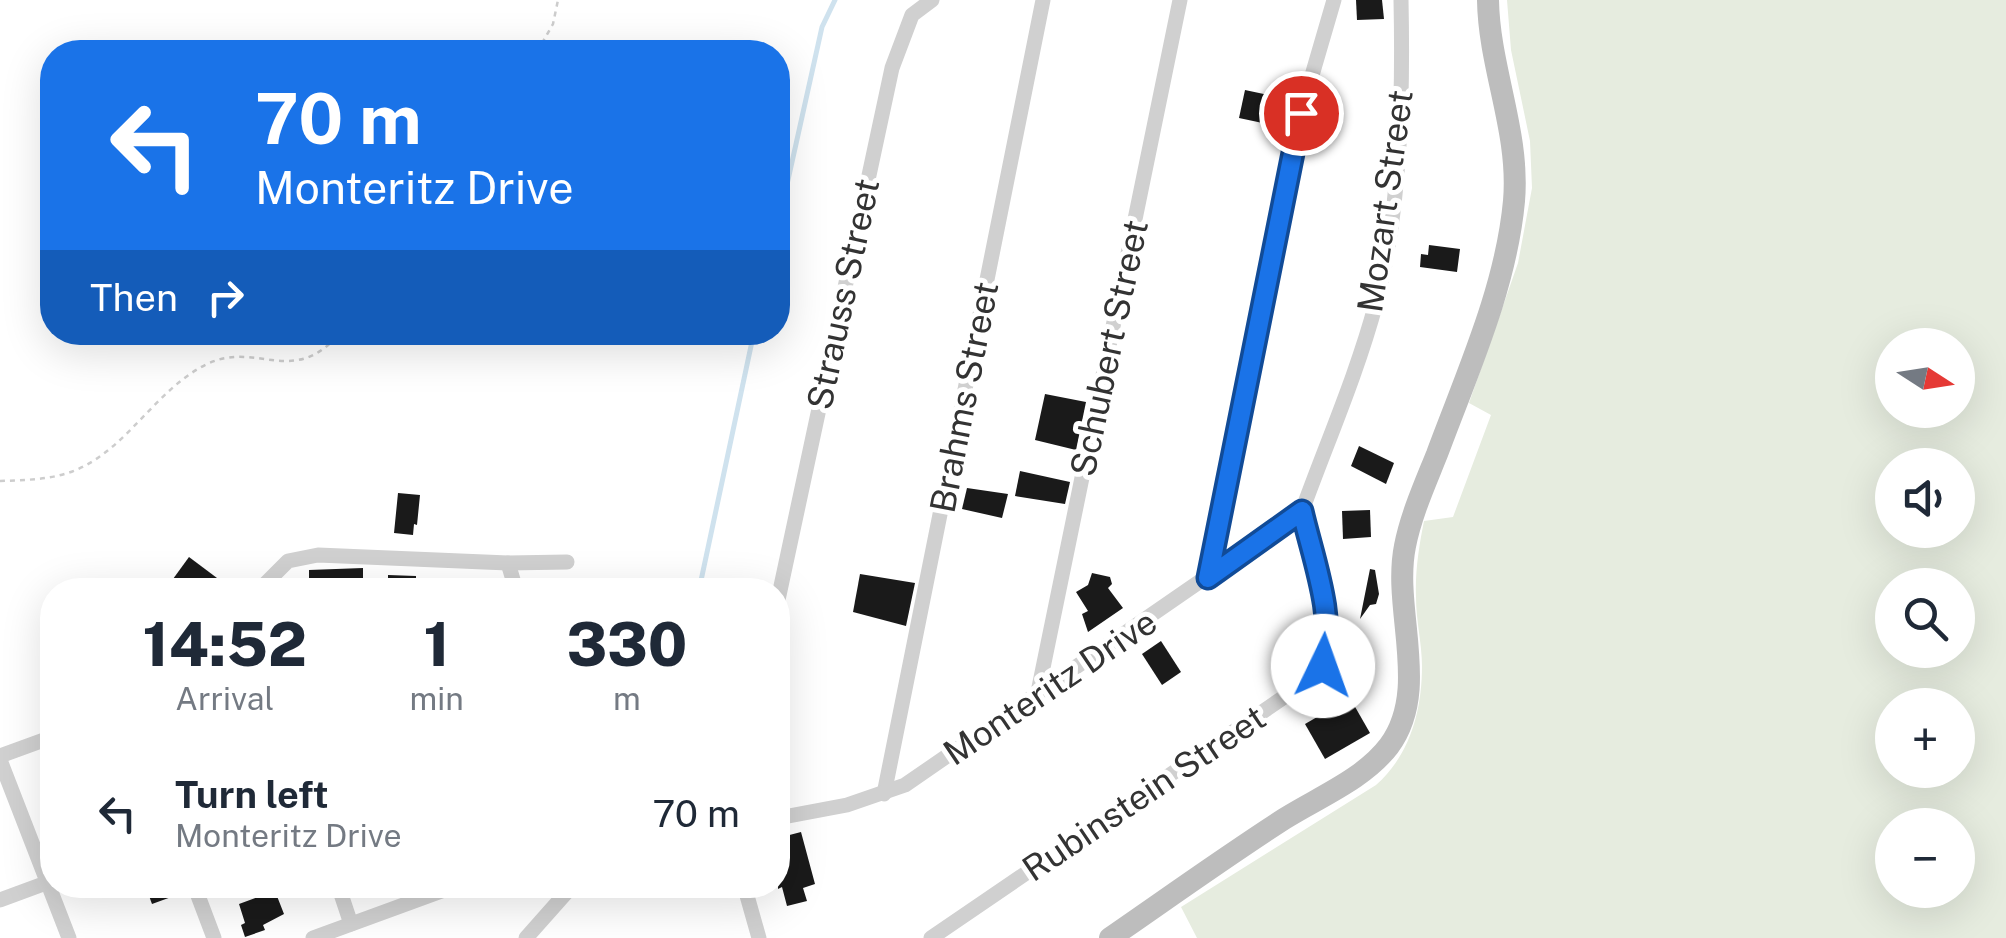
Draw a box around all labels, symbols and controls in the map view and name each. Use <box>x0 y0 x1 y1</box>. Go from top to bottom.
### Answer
pin <box>1259 71 1344 156</box>
text: 70 m <box>255 77 422 160</box>
icon: left <box>90 80 220 210</box>
icon: arrive <box>1274 86 1329 141</box>
street label: Mozart Street <box>1349 87 1421 315</box>
text: Monteritz Drive <box>255 161 574 214</box>
street label: Strauss Street <box>799 175 887 413</box>
street label: Schubert Street <box>1062 216 1156 480</box>
icon: right <box>198 270 253 325</box>
text: Then <box>90 275 178 320</box>
street label: Brahms Street <box>922 278 1006 516</box>
north arrow <box>1875 328 1975 428</box>
map controls <box>1875 328 1975 908</box>
button: sound <box>1875 448 1975 548</box>
button: search <box>1875 568 1975 668</box>
street label: Monteritz Drive <box>936 601 1164 773</box>
text: 14:52 <box>143 609 307 680</box>
text: 1 <box>424 609 450 680</box>
text: 330 <box>566 609 687 680</box>
position arrow <box>1271 614 1375 718</box>
text: Arrival <box>175 680 274 717</box>
text: min <box>410 680 464 717</box>
text: m <box>613 680 641 717</box>
button: + <box>1875 688 1975 788</box>
street label: Rubinstein Street <box>1015 697 1273 889</box>
text: Turn left <box>175 772 329 817</box>
icon: left <box>90 786 145 841</box>
text: 70 m <box>653 791 740 836</box>
button: − <box>1875 808 1975 908</box>
text: Monteritz Drive <box>175 817 402 854</box>

